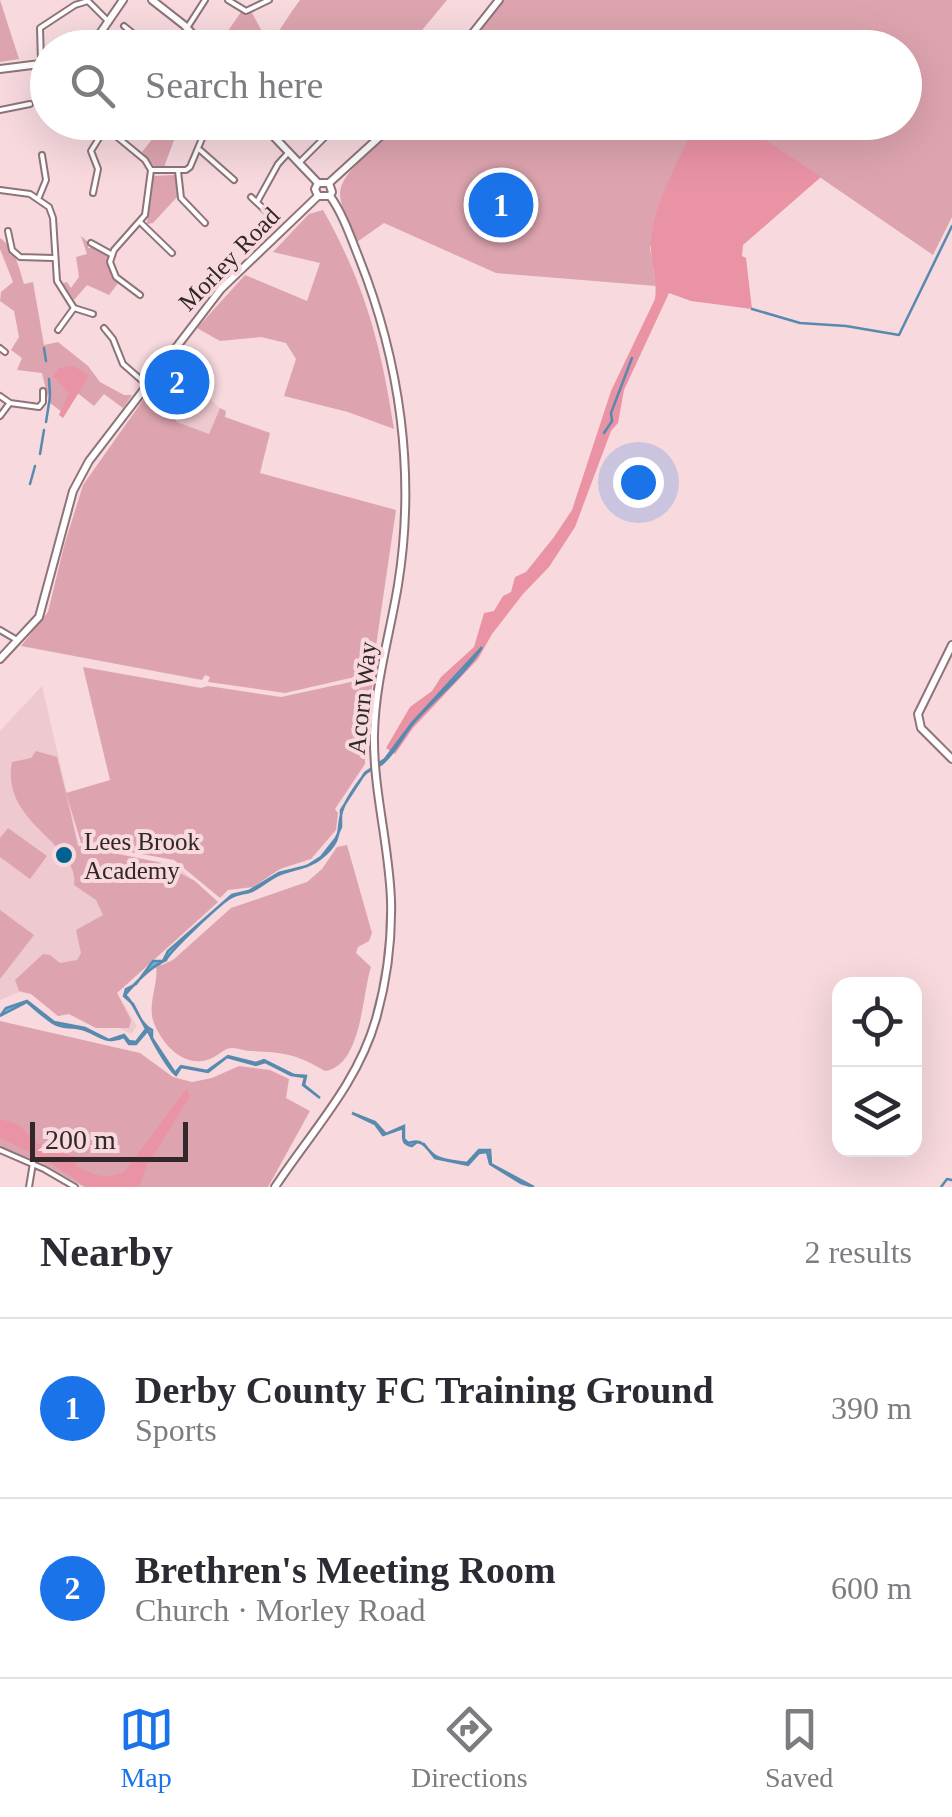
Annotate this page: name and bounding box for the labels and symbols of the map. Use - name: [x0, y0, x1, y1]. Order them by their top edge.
- pin: 1: [468, 168, 534, 242]
- street label: Morley Road: [173, 202, 285, 316]
- pin: 2: [144, 344, 210, 420]
- your location: [613, 457, 664, 508]
- street label: Acorn Way: [343, 640, 381, 756]
- place label: Lees Brook Academy: [84, 828, 200, 884]
- marker: Lees Brook Academy: [53, 844, 75, 866]
- scale bar: [30, 1117, 188, 1162]

